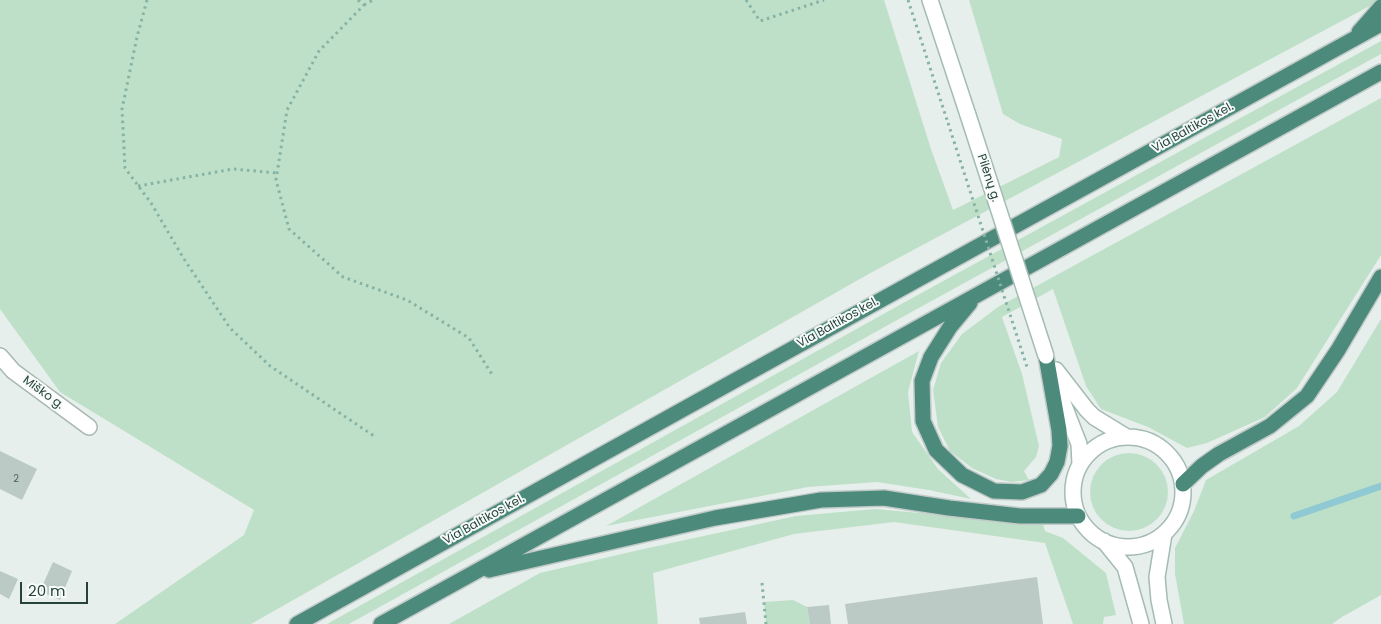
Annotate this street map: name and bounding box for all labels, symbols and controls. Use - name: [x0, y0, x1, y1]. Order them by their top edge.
- street label: Via Baltikos kel.: [1150, 100, 1236, 156]
- street label: Pilėnų g.: [974, 152, 1002, 204]
- street label: Via Baltikos kel.: [795, 295, 881, 351]
- street label: Miško g.: [20, 373, 66, 413]
- house number: 2: [13, 473, 19, 485]
- street label: Via Baltikos kel.: [441, 492, 527, 548]
- scale bar: [22, 572, 90, 604]
- text: 20 m: [28, 580, 66, 601]

